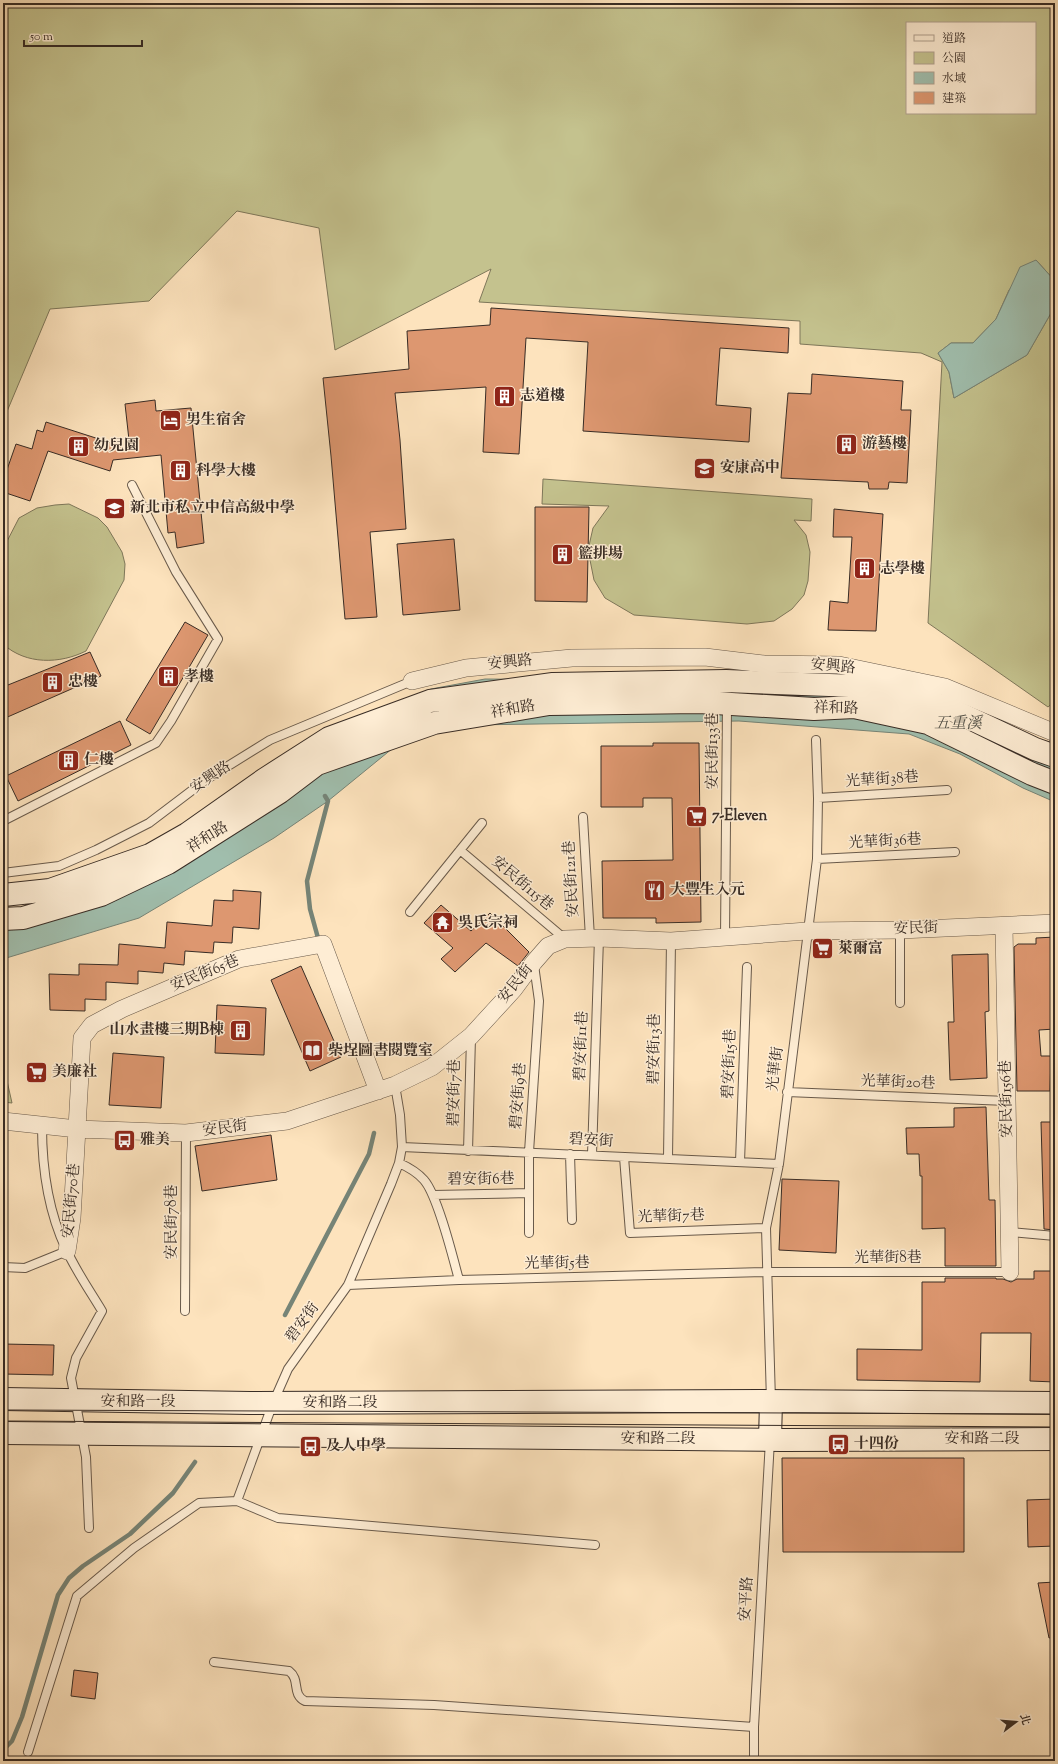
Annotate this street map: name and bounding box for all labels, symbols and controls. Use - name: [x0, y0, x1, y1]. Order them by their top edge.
- scale bar: [24, 22, 142, 48]
- legend: [906, 22, 1036, 114]
- text: 50 m: [29, 28, 53, 46]
- text: 道路: [942, 30, 966, 48]
- text: 公園: [942, 50, 966, 68]
- text: 水域: [942, 70, 966, 88]
- text: 建築: [942, 90, 966, 108]
- building icon: 志道樓: [491, 383, 517, 409]
- place label: 志道樓: [520, 386, 565, 407]
- hotel icon: 男生宿舍: [158, 407, 184, 433]
- place label: 男生宿舍: [186, 410, 246, 431]
- building icon: 游藝樓: [833, 431, 859, 457]
- building icon: 幼兒園: [65, 433, 91, 459]
- place label: 游藝樓: [862, 434, 907, 455]
- place label: 幼兒園: [94, 436, 139, 457]
- school or university icon: 安康高中: [691, 455, 717, 481]
- building icon: 科學大樓: [167, 458, 193, 484]
- place label: 安康高中: [720, 458, 780, 479]
- place label: 科學大樓: [196, 461, 256, 482]
- school or university icon: 新北市私立中信高級中學: [102, 495, 128, 521]
- place label: 新北市私立中信高級中學: [130, 498, 295, 519]
- building icon: 籃排場: [549, 541, 575, 567]
- place label: 籃排場: [578, 544, 623, 565]
- building icon: 志學樓: [852, 556, 878, 582]
- place label: 志學樓: [880, 559, 925, 580]
- street label: 安興路: [487, 650, 533, 676]
- street label: 安興路: [810, 655, 856, 679]
- building icon: 孝樓: [155, 664, 181, 690]
- place label: 孝樓: [184, 667, 214, 688]
- building icon: 忠樓: [40, 669, 66, 695]
- place label: 忠樓: [68, 672, 98, 693]
- street label: 祥和路: [489, 696, 537, 724]
- street label: 祥和路: [813, 698, 859, 720]
- street label: 安民街133巷: [703, 712, 724, 790]
- water label: 五重溪: [934, 713, 984, 736]
- building icon: 仁樓: [56, 747, 82, 773]
- place label: 仁樓: [84, 750, 114, 771]
- street label: 安興路: [186, 757, 236, 799]
- street label: 光華街38巷: [845, 767, 919, 793]
- supermarket icon: 7-Eleven: [684, 803, 710, 829]
- place label: 7-Eleven: [712, 806, 768, 827]
- street label: 祥和路: [183, 817, 233, 859]
- street label: 光華街36巷: [848, 830, 922, 854]
- street label: 安民街121巷: [559, 840, 585, 918]
- street label: 安民街115巷: [486, 852, 558, 916]
- restaurant icon: 大豐生入元: [641, 877, 667, 903]
- place label: 大豐生入元: [670, 880, 745, 901]
- temple icon: 吳氏宗祠: [430, 910, 456, 936]
- place label: 吳氏宗祠: [458, 913, 518, 934]
- street label: 安民街: [893, 918, 939, 940]
- supermarket icon: 萊爾富: [810, 936, 836, 962]
- place label: 萊爾富: [838, 939, 883, 960]
- street label: 安民街65巷: [167, 951, 243, 997]
- street label: 安民街: [494, 960, 538, 1008]
- street label: 碧安街11巷: [570, 1011, 594, 1081]
- street label: 碧安街13巷: [644, 1013, 666, 1085]
- building icon: 山水畫樓三期B棟: [227, 1017, 253, 1043]
- place label: 山水畫樓三期B棟: [110, 1020, 224, 1041]
- street label: 碧安街15巷: [718, 1029, 742, 1099]
- library icon: 柴埕圖書閱覽室: [300, 1038, 326, 1064]
- place label: 柴埕圖書閱覽室: [328, 1041, 433, 1062]
- street label: 光華街: [763, 1045, 789, 1093]
- supermarket icon: 美廉社: [24, 1059, 50, 1085]
- street label: 碧安街7巷: [444, 1059, 466, 1127]
- street label: 安民街156巷: [996, 1060, 1018, 1138]
- place label: 美廉社: [52, 1062, 97, 1083]
- street label: 碧安街9巷: [506, 1062, 532, 1130]
- street label: 光華街20巷: [860, 1071, 936, 1095]
- street label: 安民街: [201, 1116, 249, 1142]
- bus stop icon: 雅美: [112, 1127, 138, 1153]
- street label: 碧安街: [568, 1129, 614, 1153]
- place label: 雅美: [140, 1130, 170, 1151]
- street label: 安民街70巷: [58, 1163, 86, 1239]
- street label: 碧安街6巷: [447, 1169, 515, 1191]
- street label: 安民街78巷: [162, 1184, 183, 1260]
- street label: 光華街7巷: [637, 1205, 705, 1229]
- street label: 光華街8巷: [854, 1248, 922, 1269]
- street label: 光華街5巷: [524, 1253, 590, 1275]
- street label: 碧安街: [281, 1299, 325, 1347]
- street label: 安和路一段: [100, 1392, 176, 1413]
- street label: 安和路二段: [302, 1393, 378, 1414]
- street label: 安和路二段: [620, 1429, 696, 1450]
- street label: 安和路二段: [944, 1429, 1020, 1450]
- bus stop icon: 十四份: [825, 1431, 851, 1457]
- bus stop icon: 及人中學: [297, 1433, 323, 1459]
- place label: 十四份: [854, 1434, 899, 1455]
- place label: 及人中學: [326, 1436, 386, 1457]
- street label: 安平路: [735, 1576, 759, 1622]
- north arrow: [996, 1702, 1036, 1742]
- text: 北: [1015, 1712, 1034, 1727]

